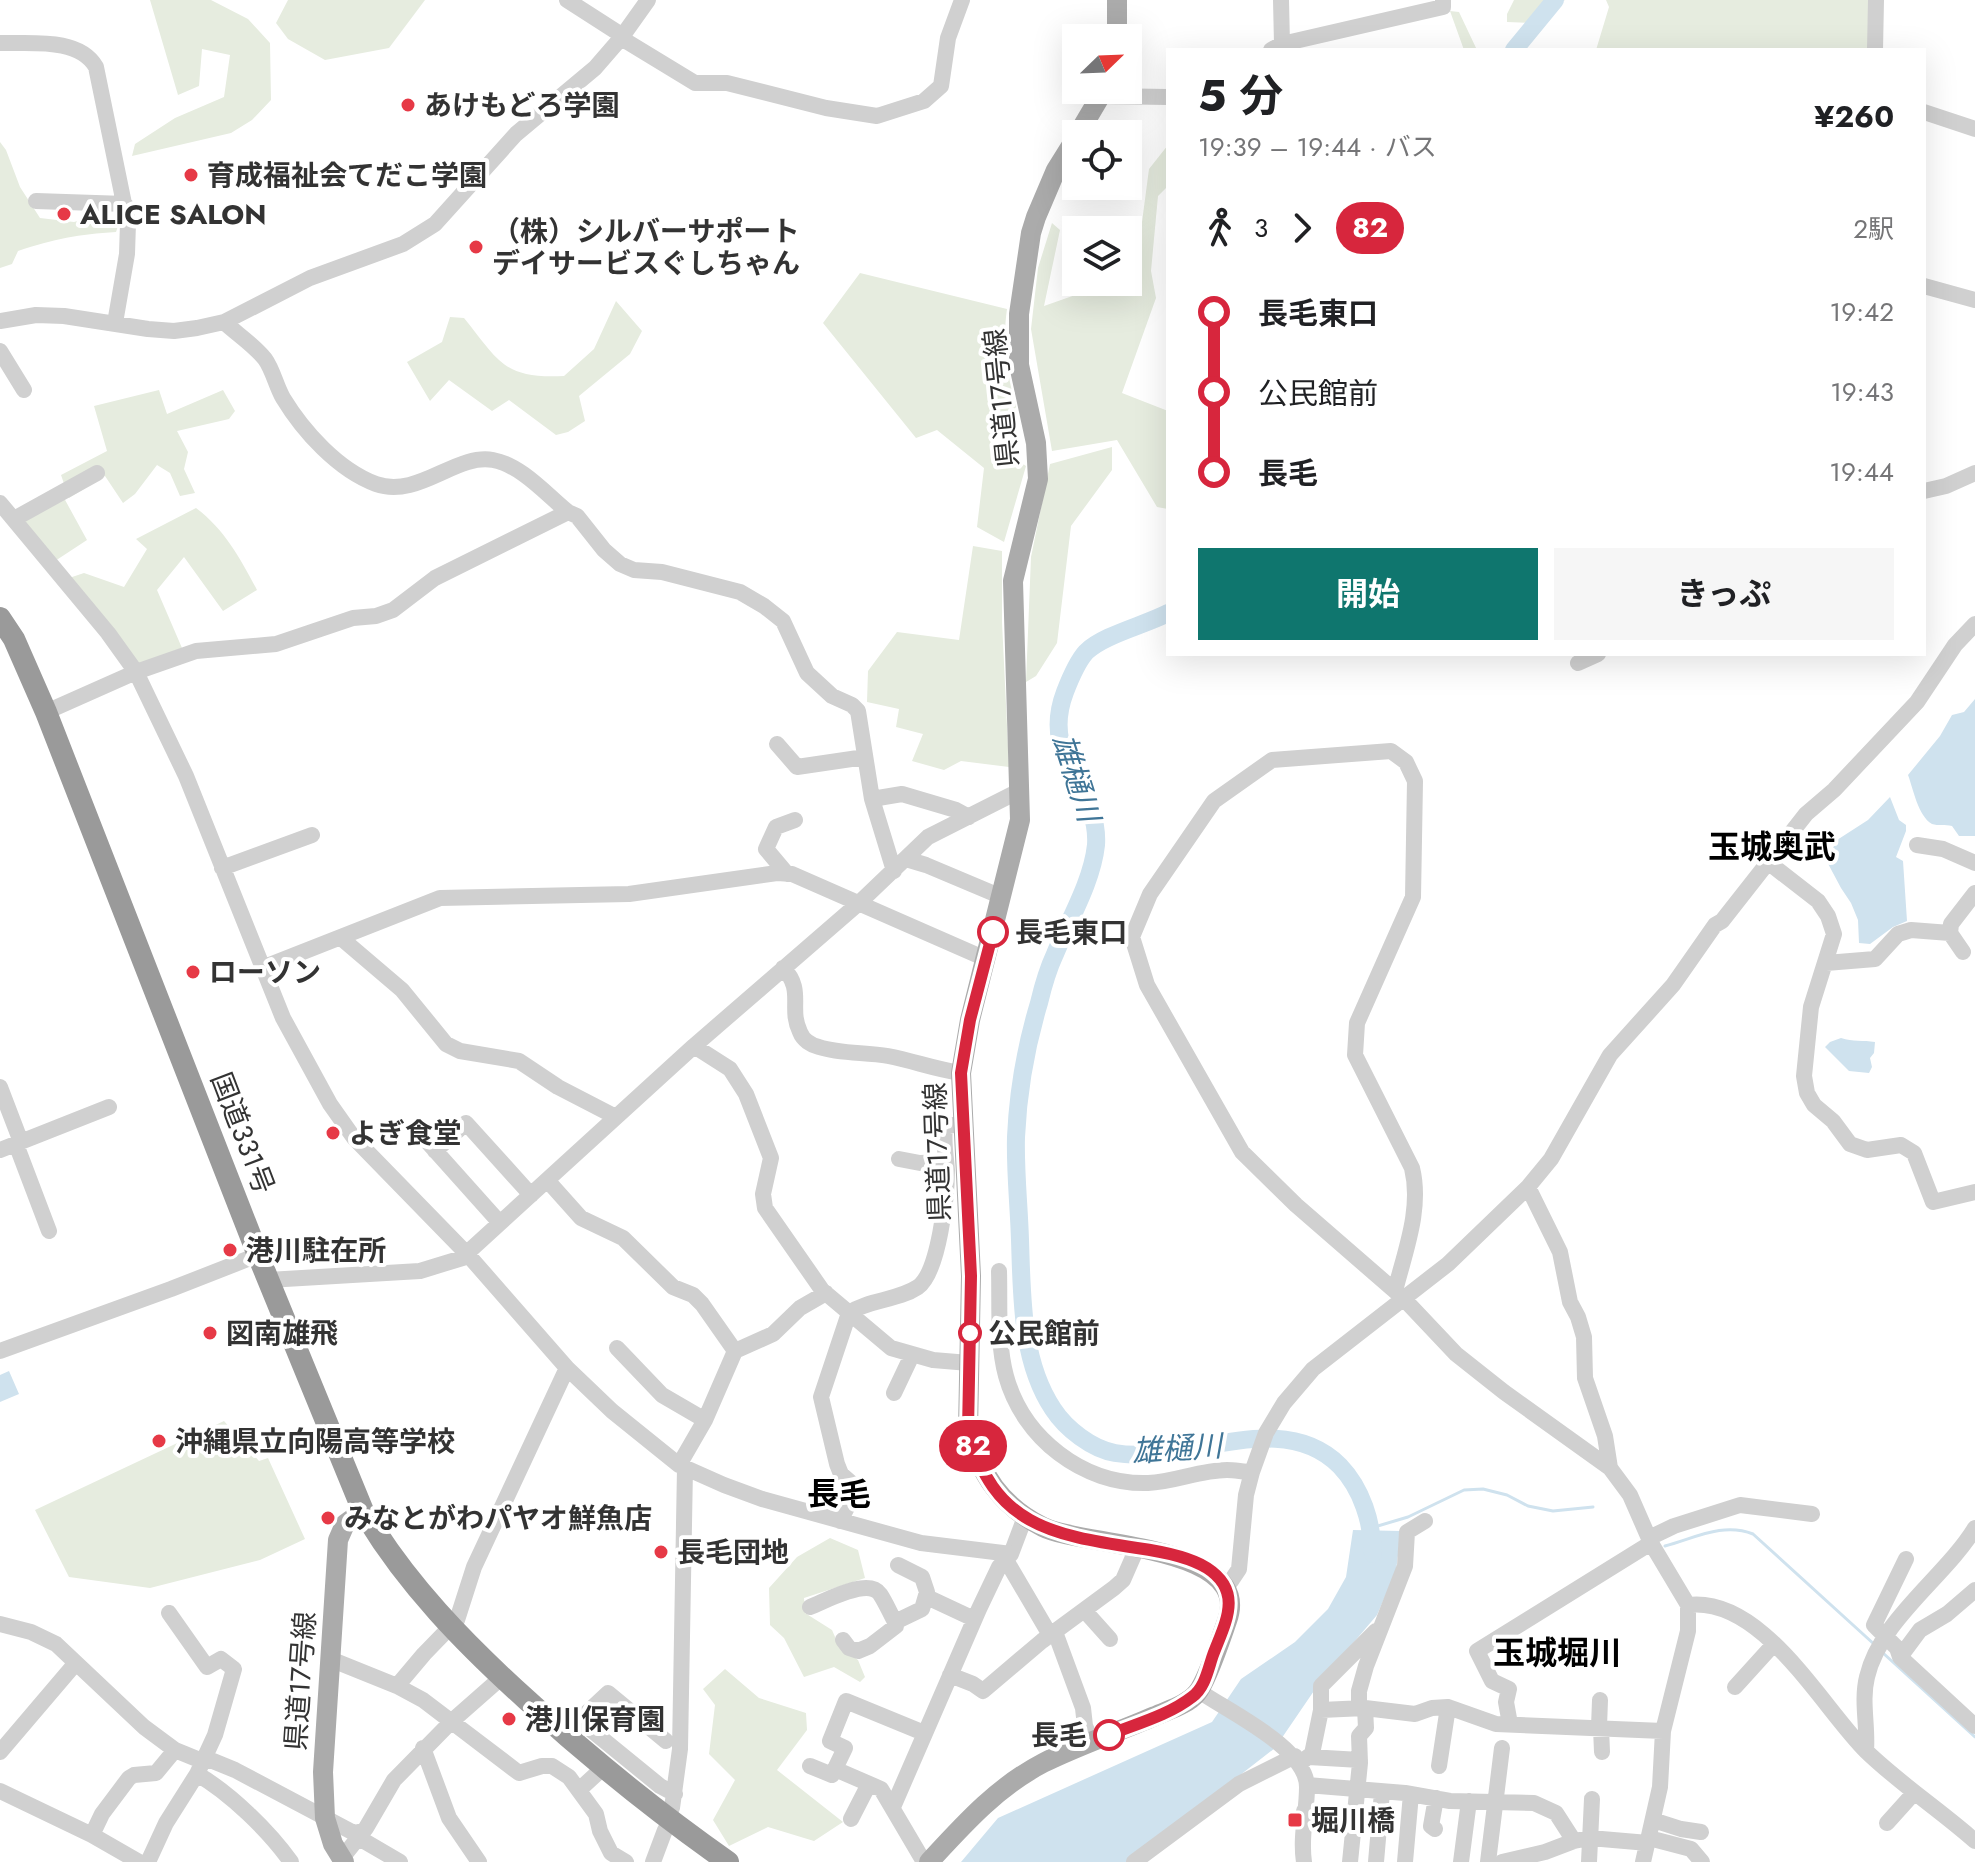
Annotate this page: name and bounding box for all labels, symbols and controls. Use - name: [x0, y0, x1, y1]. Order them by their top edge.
- north arrow: [1062, 24, 1142, 104]
- map controls: [1062, 24, 1142, 296]
- text: 5 分: [1198, 64, 1284, 128]
- place label: あけもどろ学園: [424, 85, 619, 126]
- text: ¥260: [1814, 95, 1894, 138]
- marker: あけもどろ学園: [399, 96, 417, 114]
- button: locate: [1062, 120, 1142, 200]
- text: 19:39 – 19:44 · バス: [1198, 128, 1437, 166]
- place label: 育成福祉会てだこ学園: [207, 155, 487, 196]
- marker: 育成福祉会てだこ学園: [182, 166, 200, 184]
- place label: ALICE SALON: [79, 194, 266, 235]
- marker: ALICE SALON: [55, 205, 73, 223]
- icon: walk: [1198, 206, 1242, 250]
- icon: forward: [1280, 206, 1324, 250]
- text: 82: [1352, 207, 1388, 248]
- text: 3: [1254, 209, 1268, 247]
- text: 2駅: [1853, 210, 1894, 248]
- place label: （株）シルバーサポート デイサービスぐしちゃん: [492, 211, 800, 284]
- button: layers: [1062, 216, 1142, 296]
- marker: （株）シルバーサポート デイサービスぐしちゃん: [467, 238, 485, 256]
- text: 長毛東口: [1258, 292, 1378, 335]
- text: 19:42: [1830, 293, 1894, 331]
- street label: 県道17号線: [974, 327, 1029, 469]
- text: 公民館前: [1258, 372, 1378, 415]
- text: 19:43: [1830, 373, 1894, 411]
- text: 長毛: [1258, 452, 1318, 495]
- text: 19:44: [1829, 453, 1894, 491]
- button: 開始: [1198, 548, 1538, 640]
- button: きっぷ: [1554, 548, 1894, 640]
- water label: 雄樋川: [1042, 728, 1112, 830]
- district label: 玉城奥武: [1708, 824, 1836, 870]
- place label: 長毛東口: [1015, 912, 1127, 953]
- marker: 長毛東口: [978, 917, 1008, 947]
- place label: ローソン: [209, 952, 321, 993]
- marker: ローソン: [184, 963, 202, 981]
- street label: 国道331号: [201, 1066, 284, 1200]
- street label: 県道17号線: [915, 1082, 960, 1222]
- place label: よぎ食堂: [349, 1113, 461, 1154]
- marker: よぎ食堂: [324, 1124, 342, 1142]
- place label: 港川駐在所: [246, 1230, 386, 1271]
- marker: 港川駐在所: [221, 1241, 239, 1259]
- place label: 図南雄飛: [226, 1313, 338, 1354]
- place label: 公民館前: [988, 1313, 1100, 1354]
- marker: 公民館前: [959, 1322, 981, 1344]
- marker: 図南雄飛: [201, 1324, 219, 1342]
- line badge: 82: [937, 1420, 1009, 1472]
- place label: 沖縄県立向陽高等学校: [175, 1421, 455, 1462]
- water label: 雄樋川: [1131, 1424, 1226, 1473]
- text: 82: [955, 1425, 991, 1466]
- marker: 沖縄県立向陽高等学校: [150, 1432, 168, 1450]
- district label: 長毛: [807, 1471, 871, 1517]
- place label: みなとがわパヤオ鮮魚店: [344, 1498, 652, 1539]
- marker: みなとがわパヤオ鮮魚店: [319, 1509, 337, 1527]
- place label: 長毛団地: [677, 1532, 789, 1573]
- marker: 長毛団地: [652, 1543, 670, 1561]
- street label: 県道17号線: [275, 1610, 326, 1752]
- district label: 玉城堀川: [1493, 1630, 1621, 1676]
- place label: 港川保育園: [525, 1699, 665, 1740]
- marker: 港川保育園: [500, 1710, 518, 1728]
- place label: 長毛: [1031, 1715, 1087, 1756]
- marker: 長毛: [1094, 1720, 1124, 1750]
- place label: 堀川橋: [1311, 1800, 1395, 1841]
- marker: 堀川橋: [1286, 1811, 1304, 1829]

